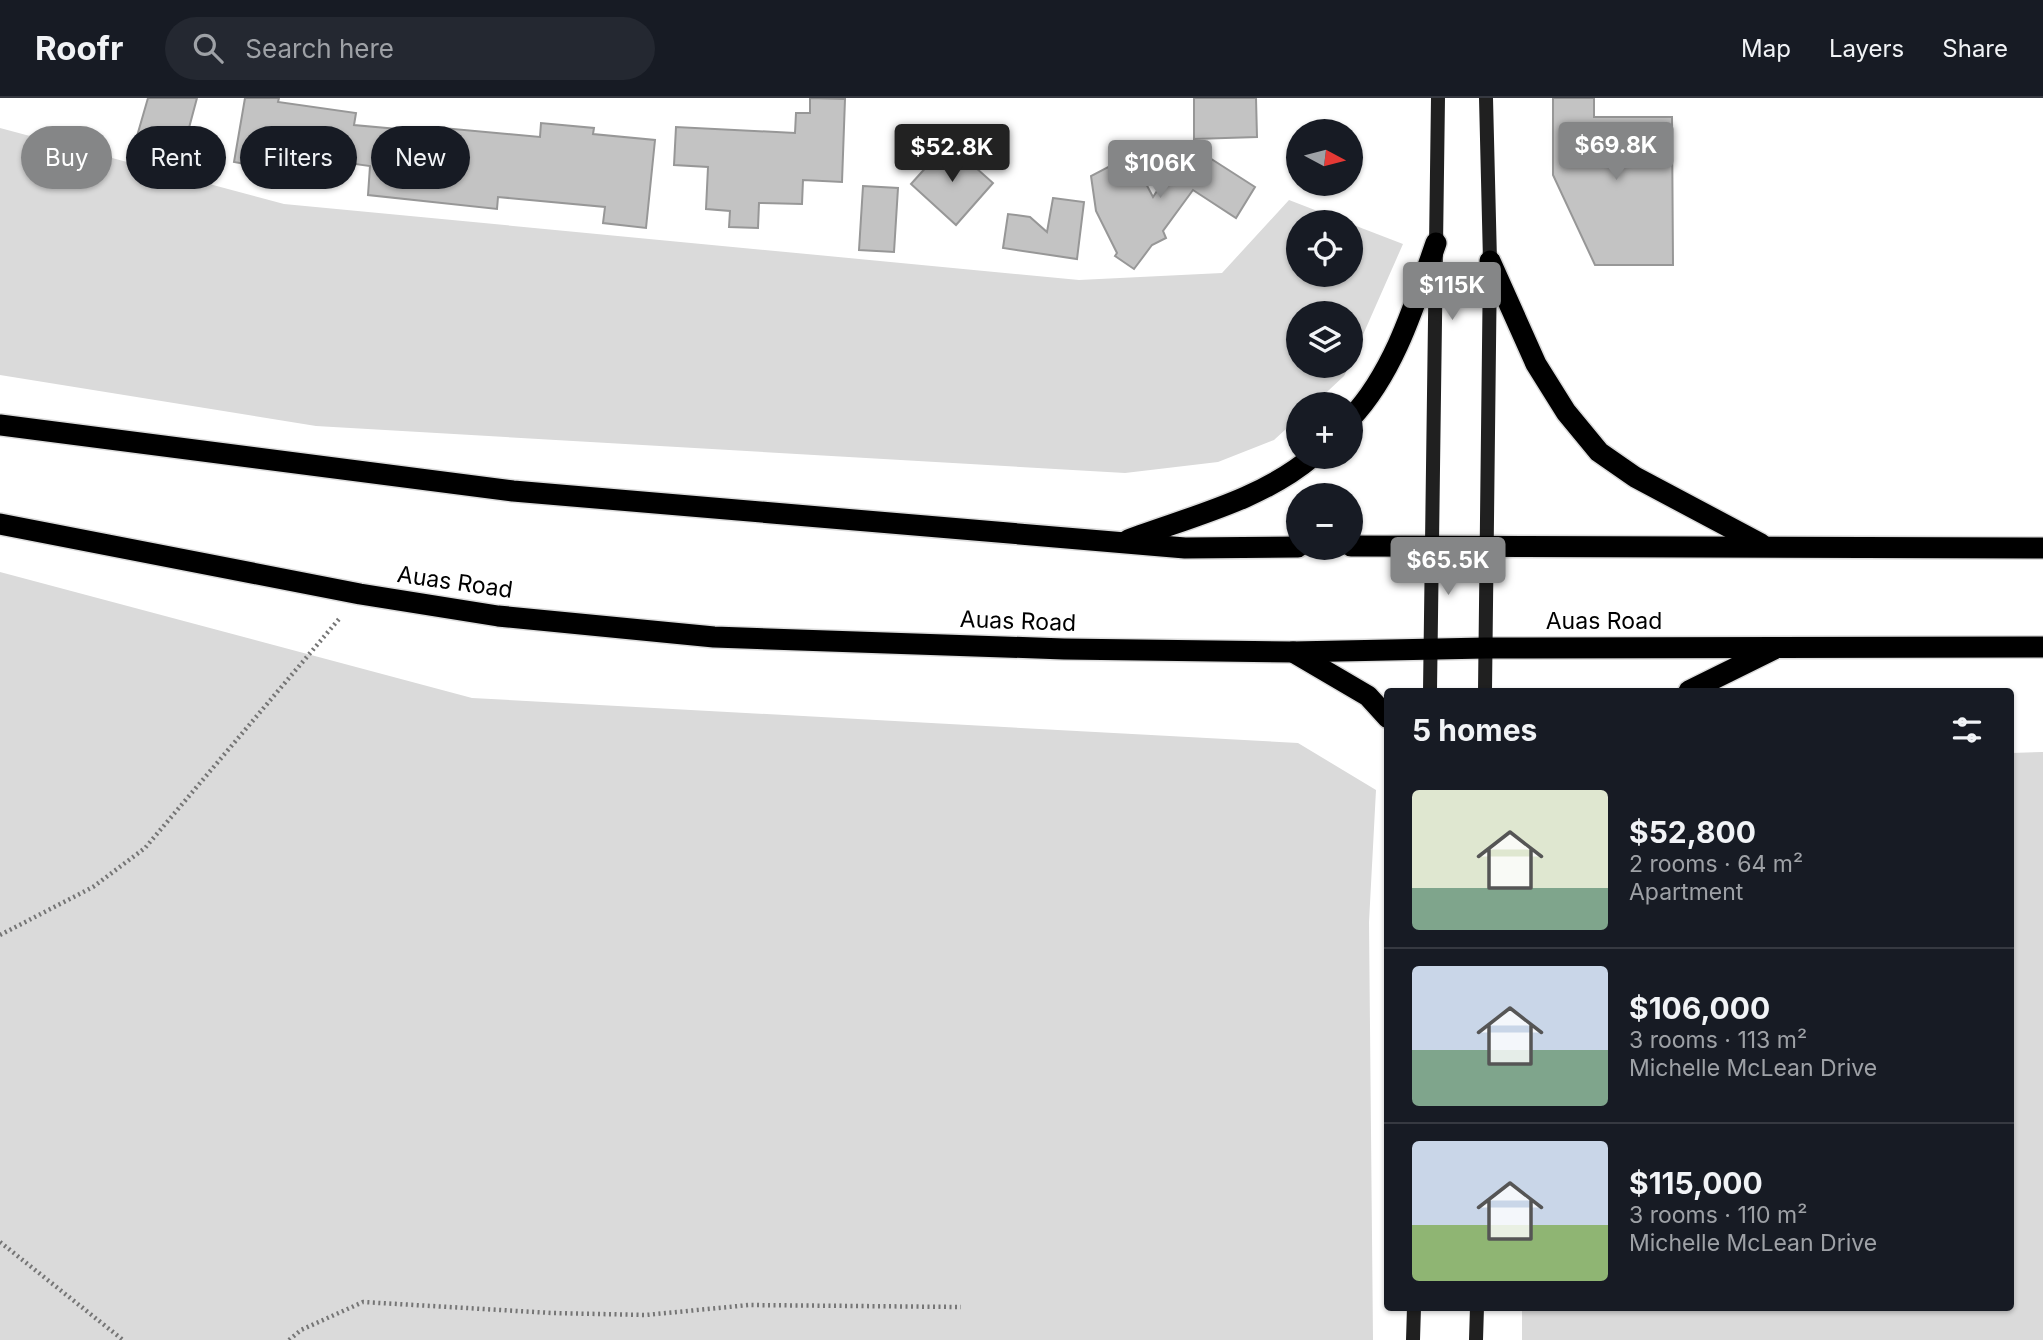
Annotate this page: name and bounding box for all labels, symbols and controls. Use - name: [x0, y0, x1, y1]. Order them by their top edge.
- search box: [165, 17, 655, 80]
- text: Roofr: [35, 28, 123, 68]
- icon: search: [189, 29, 227, 67]
- text: Search here: [245, 33, 394, 64]
- text: Map: [1741, 34, 1791, 63]
- text: Layers: [1829, 34, 1904, 63]
- text: Share: [1942, 34, 2008, 63]
- north arrow: [1286, 119, 1363, 196]
- map controls: [1286, 119, 1363, 560]
- pin: $69.8K: [1559, 122, 1673, 182]
- pin: $52.8K: [895, 125, 1009, 184]
- chip: Buy: [21, 126, 112, 189]
- chip: Rent: [126, 126, 226, 189]
- chip: Filters: [240, 126, 357, 189]
- chip: New: [371, 126, 470, 189]
- text: $69.8K: [1575, 131, 1657, 159]
- text: $52.8K: [911, 133, 993, 161]
- pin: $106K: [1111, 140, 1209, 200]
- text: $106K: [1124, 149, 1196, 177]
- button: locate: [1286, 210, 1363, 287]
- pin: $115K: [1403, 262, 1501, 322]
- text: $115K: [1419, 271, 1485, 299]
- button: layers: [1286, 301, 1363, 378]
- button: +: [1286, 392, 1363, 469]
- button: −: [1286, 483, 1363, 560]
- pin: $65.5K: [1391, 538, 1505, 597]
- text: $65.5K: [1407, 546, 1489, 574]
- street label: Auas Road: [395, 560, 515, 604]
- street label: Auas Road: [959, 605, 1077, 637]
- street label: Auas Road: [1546, 607, 1662, 635]
- icon: filters: [1948, 711, 1986, 749]
- text: 5 homes: [1412, 712, 1537, 748]
- text: $52,800: [1629, 814, 1756, 850]
- icon: home: [1468, 818, 1552, 902]
- text: 2 rooms · 64 m²: [1629, 850, 1803, 878]
- text: Apartment: [1629, 878, 1743, 906]
- text: $106,000: [1629, 990, 1770, 1026]
- icon: home: [1468, 994, 1552, 1078]
- text: 3 rooms · 113 m²: [1629, 1026, 1807, 1054]
- text: Michelle McLean Drive: [1629, 1054, 1877, 1082]
- text: $115,000: [1629, 1165, 1763, 1201]
- icon: home: [1468, 1169, 1552, 1253]
- text: 3 rooms · 110 m²: [1629, 1201, 1807, 1229]
- text: Michelle McLean Drive: [1629, 1229, 1877, 1257]

